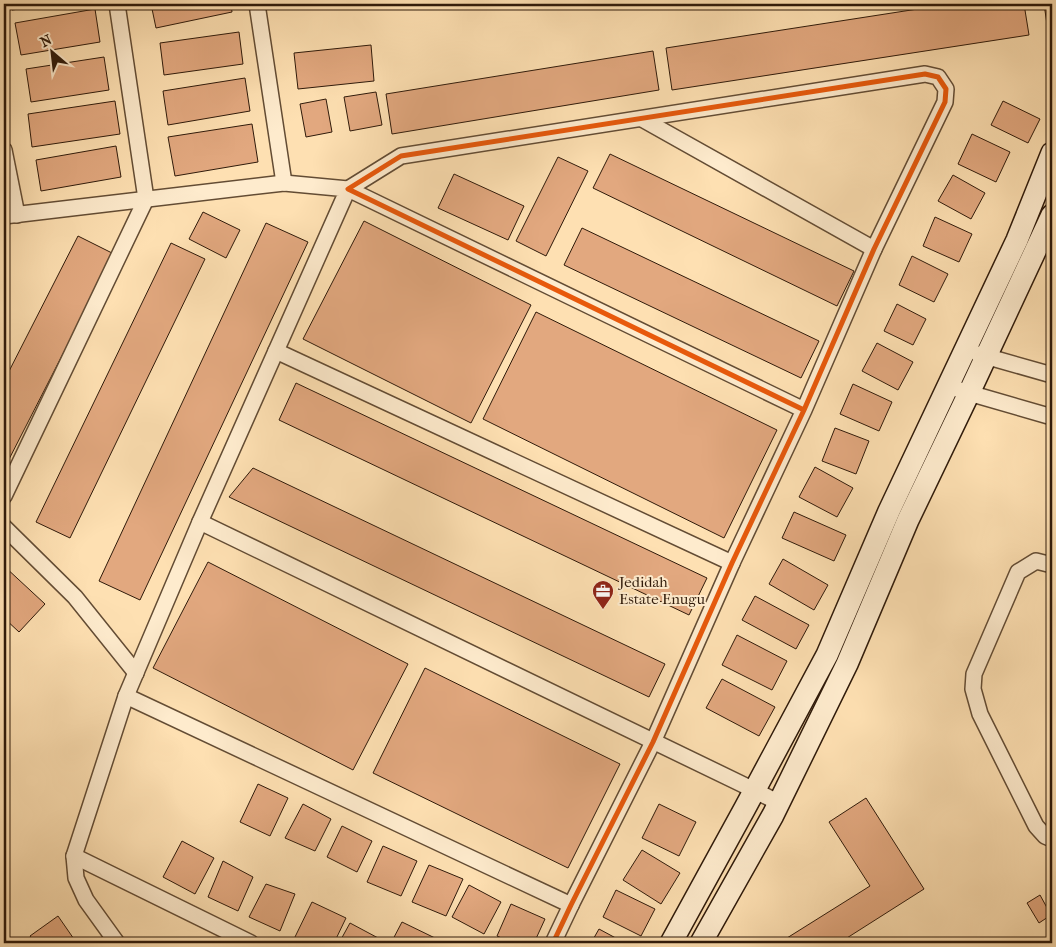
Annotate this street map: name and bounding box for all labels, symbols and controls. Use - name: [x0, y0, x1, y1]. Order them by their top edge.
- north arrow: [28, 28, 78, 78]
- text: N: [37, 31, 55, 51]
- place label: Jedidah Estate Enugu: [618, 573, 705, 608]
- office icon: Jedidah Estate Enugu: [591, 579, 615, 610]

